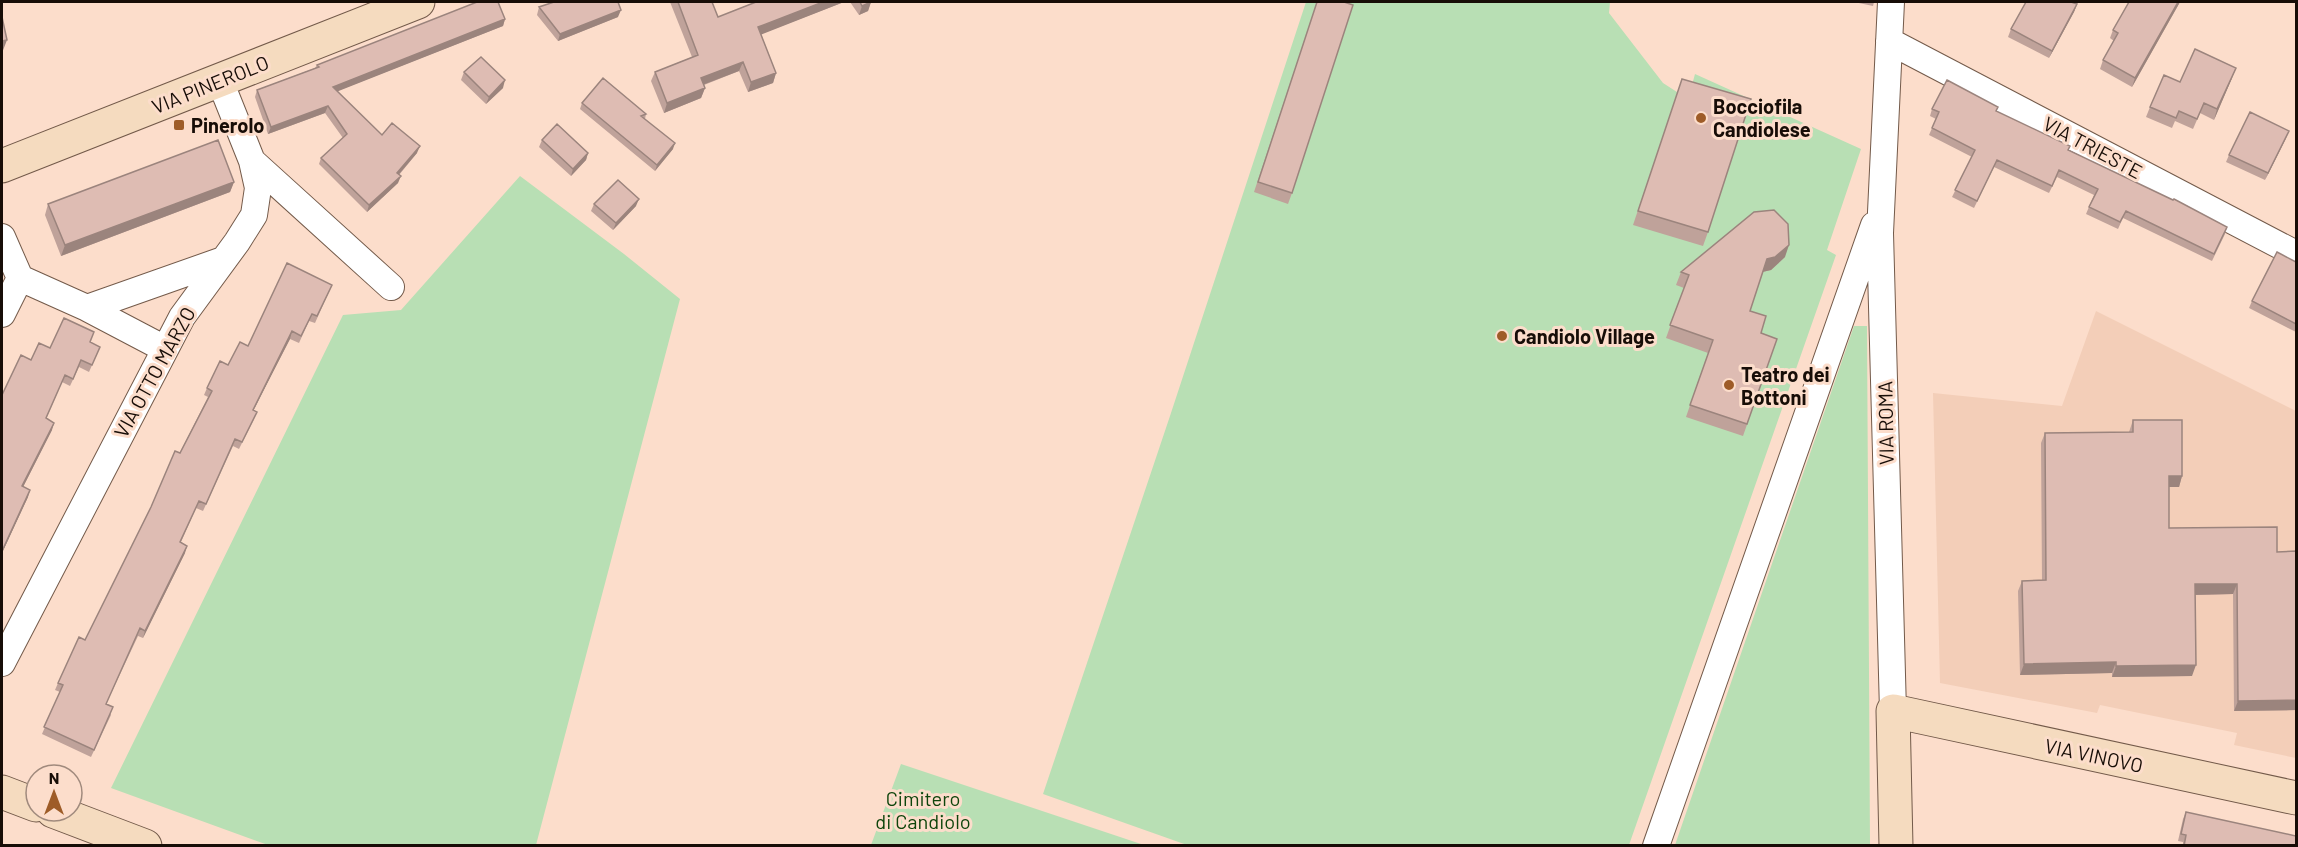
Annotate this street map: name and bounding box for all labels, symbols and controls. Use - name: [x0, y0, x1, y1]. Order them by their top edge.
- street label: VIA PINEROLO: [148, 50, 272, 118]
- place label: Bocciofila Candiolese: [1713, 94, 1811, 141]
- marker: Bocciofila Candiolese: [1694, 111, 1708, 125]
- street label: VIA TRIESTE: [2039, 111, 2147, 183]
- place label: Pinerolo: [191, 113, 264, 137]
- marker: Pinerolo: [172, 118, 186, 132]
- street label: VIA OTTO MARZO: [108, 302, 200, 442]
- place label: Candiolo Village: [1514, 324, 1655, 348]
- marker: Candiolo Village: [1495, 329, 1509, 343]
- place label: Teatro dei Bottoni: [1741, 362, 1830, 409]
- marker: Teatro dei Bottoni: [1722, 378, 1736, 392]
- street label: VIA ROMA: [1872, 381, 1898, 465]
- street label: VIA VINOVO: [2043, 733, 2145, 777]
- north arrow: [24, 763, 84, 823]
- text: N: [49, 768, 59, 787]
- park label: Cimitero di Candiolo: [875, 786, 971, 833]

